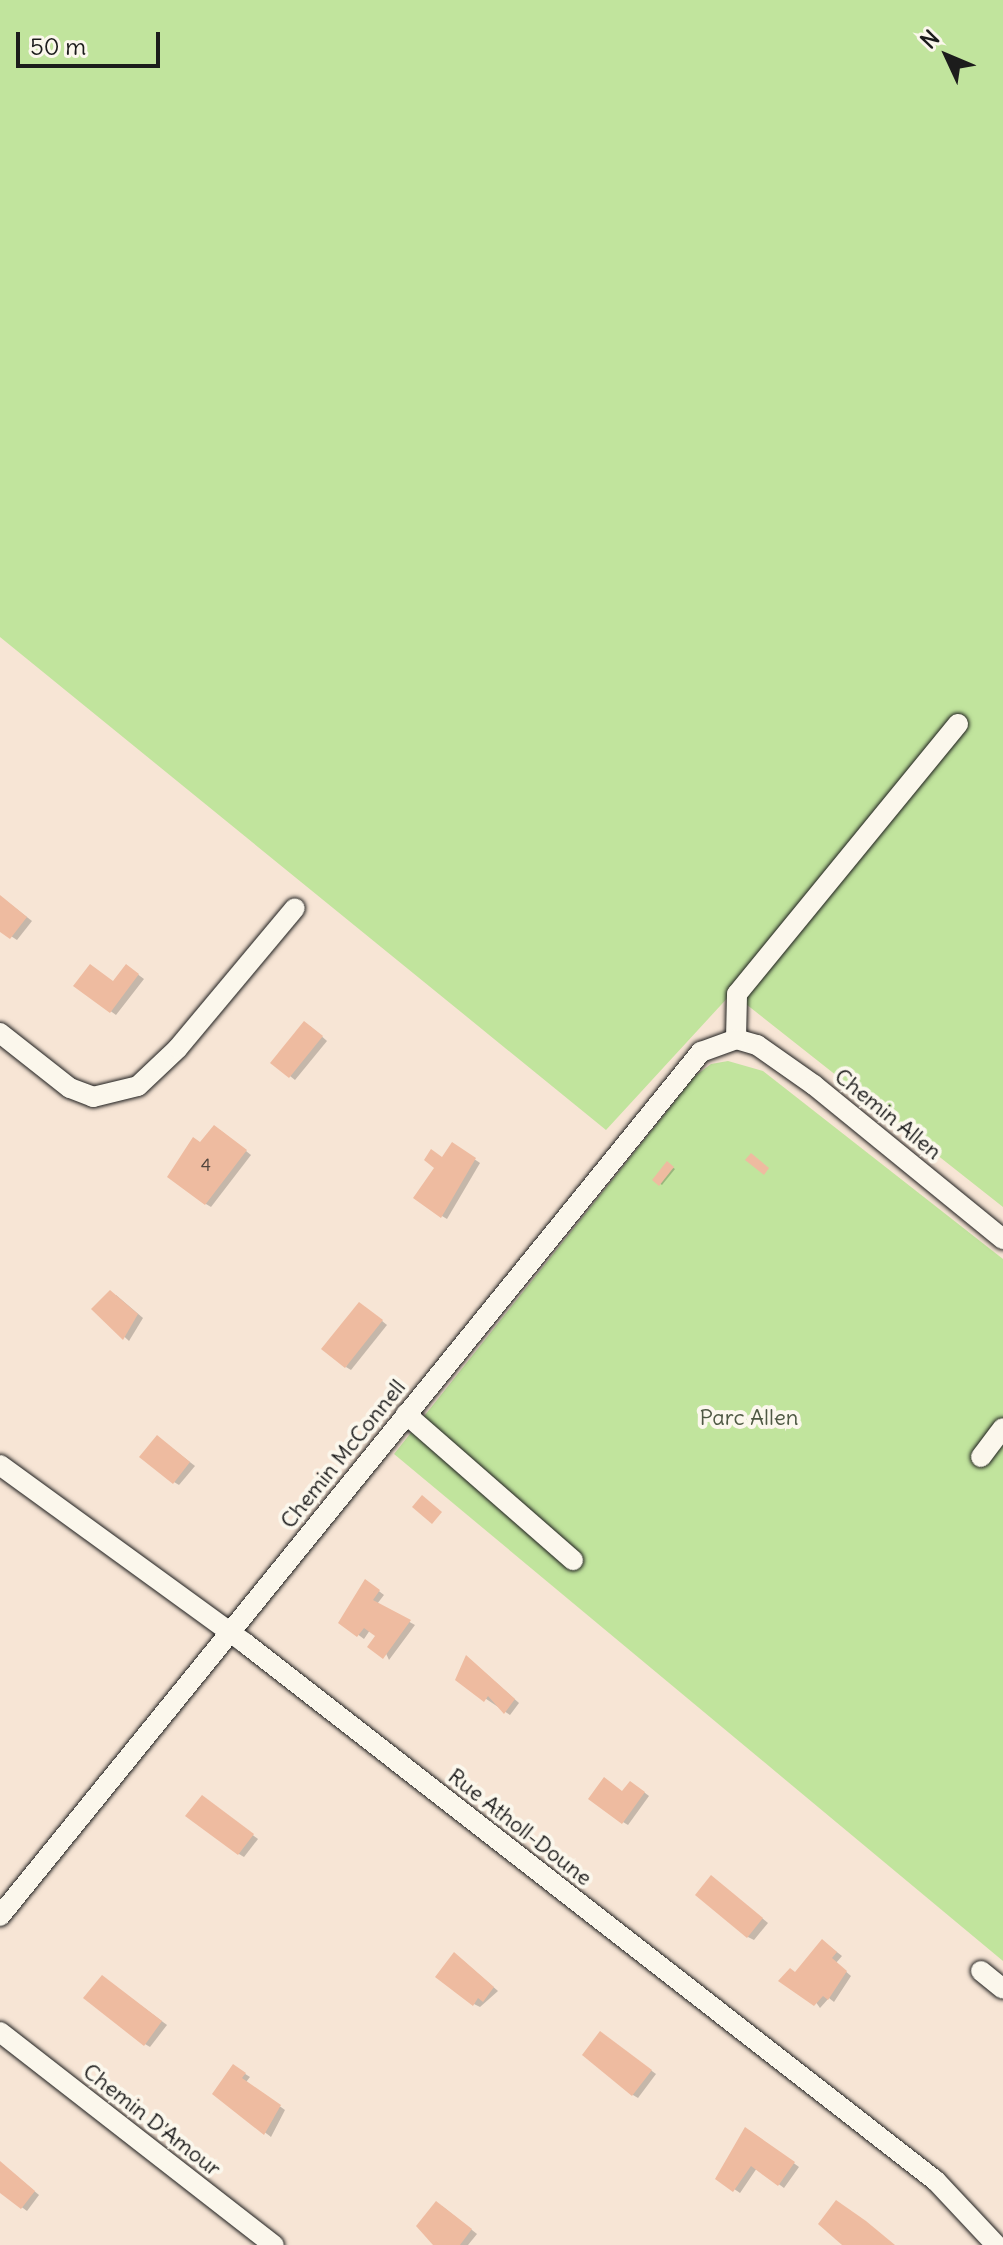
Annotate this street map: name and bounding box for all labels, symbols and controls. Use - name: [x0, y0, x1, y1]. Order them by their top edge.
- scale bar: [20, 16, 164, 66]
- north arrow: [907, 16, 987, 96]
- text: N: [914, 24, 945, 55]
- text: 50 m: [30, 31, 86, 61]
- street label: Chemin Allen: [829, 1063, 947, 1165]
- house number: 4: [201, 1154, 211, 1176]
- street label: Chemin McConnell: [275, 1374, 411, 1534]
- park label: Parc Allen: [699, 1405, 799, 1431]
- street label: Rue Atholl-Doune: [443, 1763, 597, 1891]
- street label: Chemin D'Amour: [78, 2058, 226, 2182]

